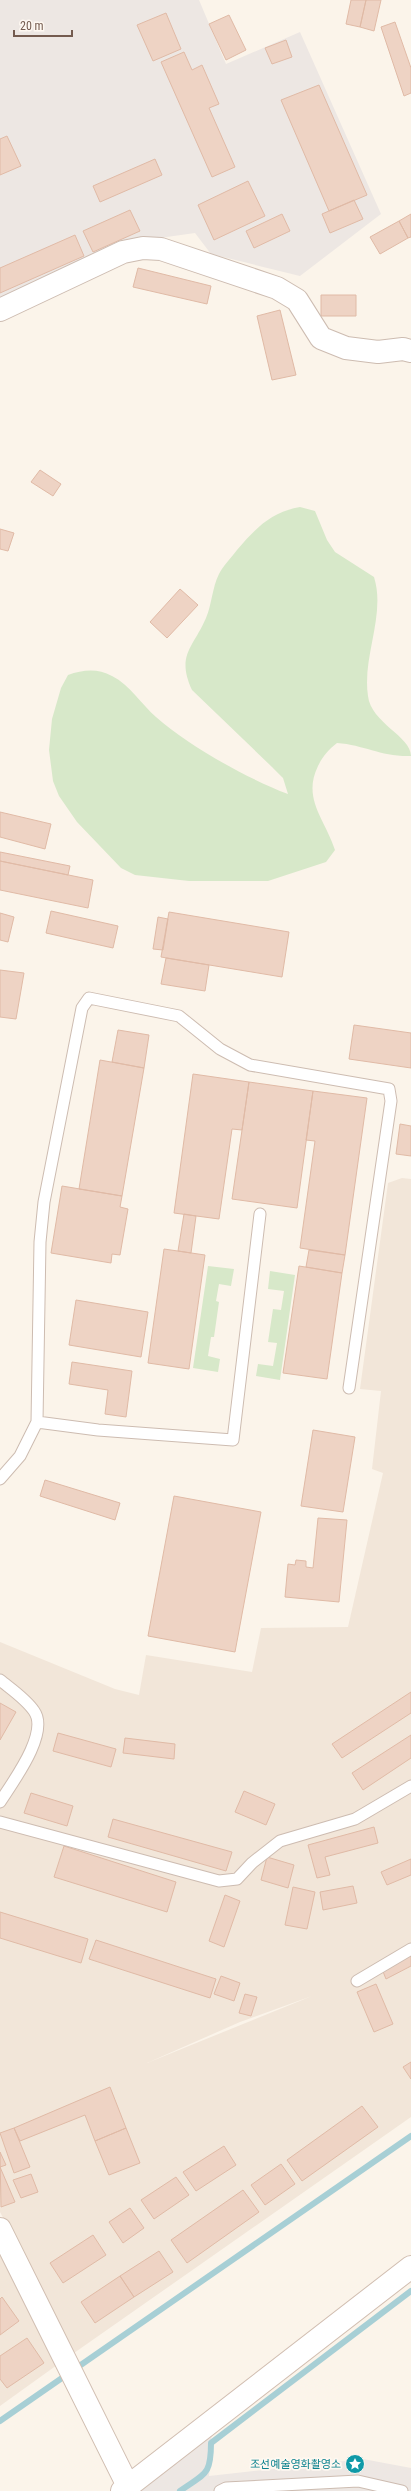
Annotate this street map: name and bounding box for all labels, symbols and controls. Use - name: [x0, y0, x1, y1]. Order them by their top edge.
- scale bar: [14, 12, 72, 38]
- text: 20 m: [20, 19, 44, 33]
- place icon: 조선예술영화촬영소: [344, 2453, 366, 2475]
- place label: 조선예술영화촬영소: [250, 2458, 341, 2471]

